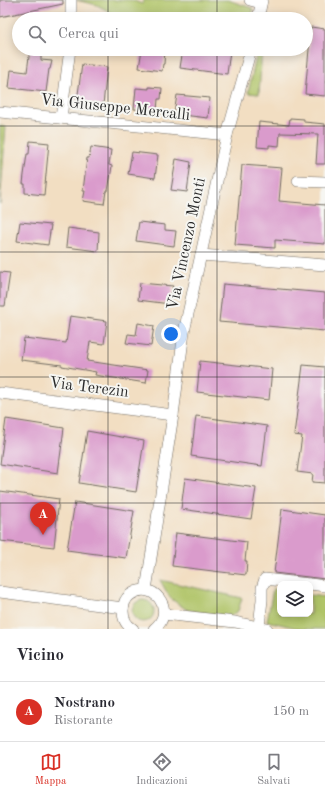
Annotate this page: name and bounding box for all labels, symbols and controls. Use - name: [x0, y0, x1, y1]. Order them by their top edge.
- search box: [12, 12, 313, 56]
- icon: search: [26, 23, 48, 45]
- text: Cerca qui: [58, 27, 119, 42]
- street label: Via Giuseppe Mercalli: [39, 92, 191, 124]
- street label: Via Vincenzo Monti: [165, 176, 209, 312]
- your location: [161, 324, 181, 344]
- street label: Via Terezin: [48, 375, 130, 401]
- pin: A: [30, 502, 56, 535]
- map controls: [277, 581, 313, 617]
- button: layers: [277, 581, 313, 617]
- text: Vicino: [16, 647, 64, 664]
- text: Nostrano: [54, 696, 115, 711]
- text: A: [24, 705, 34, 718]
- text: 150 m: [272, 705, 309, 718]
- text: Ristorante: [54, 714, 113, 727]
- tab: Mappa: [35, 751, 66, 789]
- tab: Indicazioni: [136, 751, 187, 789]
- tab: Salvati: [257, 751, 290, 789]

